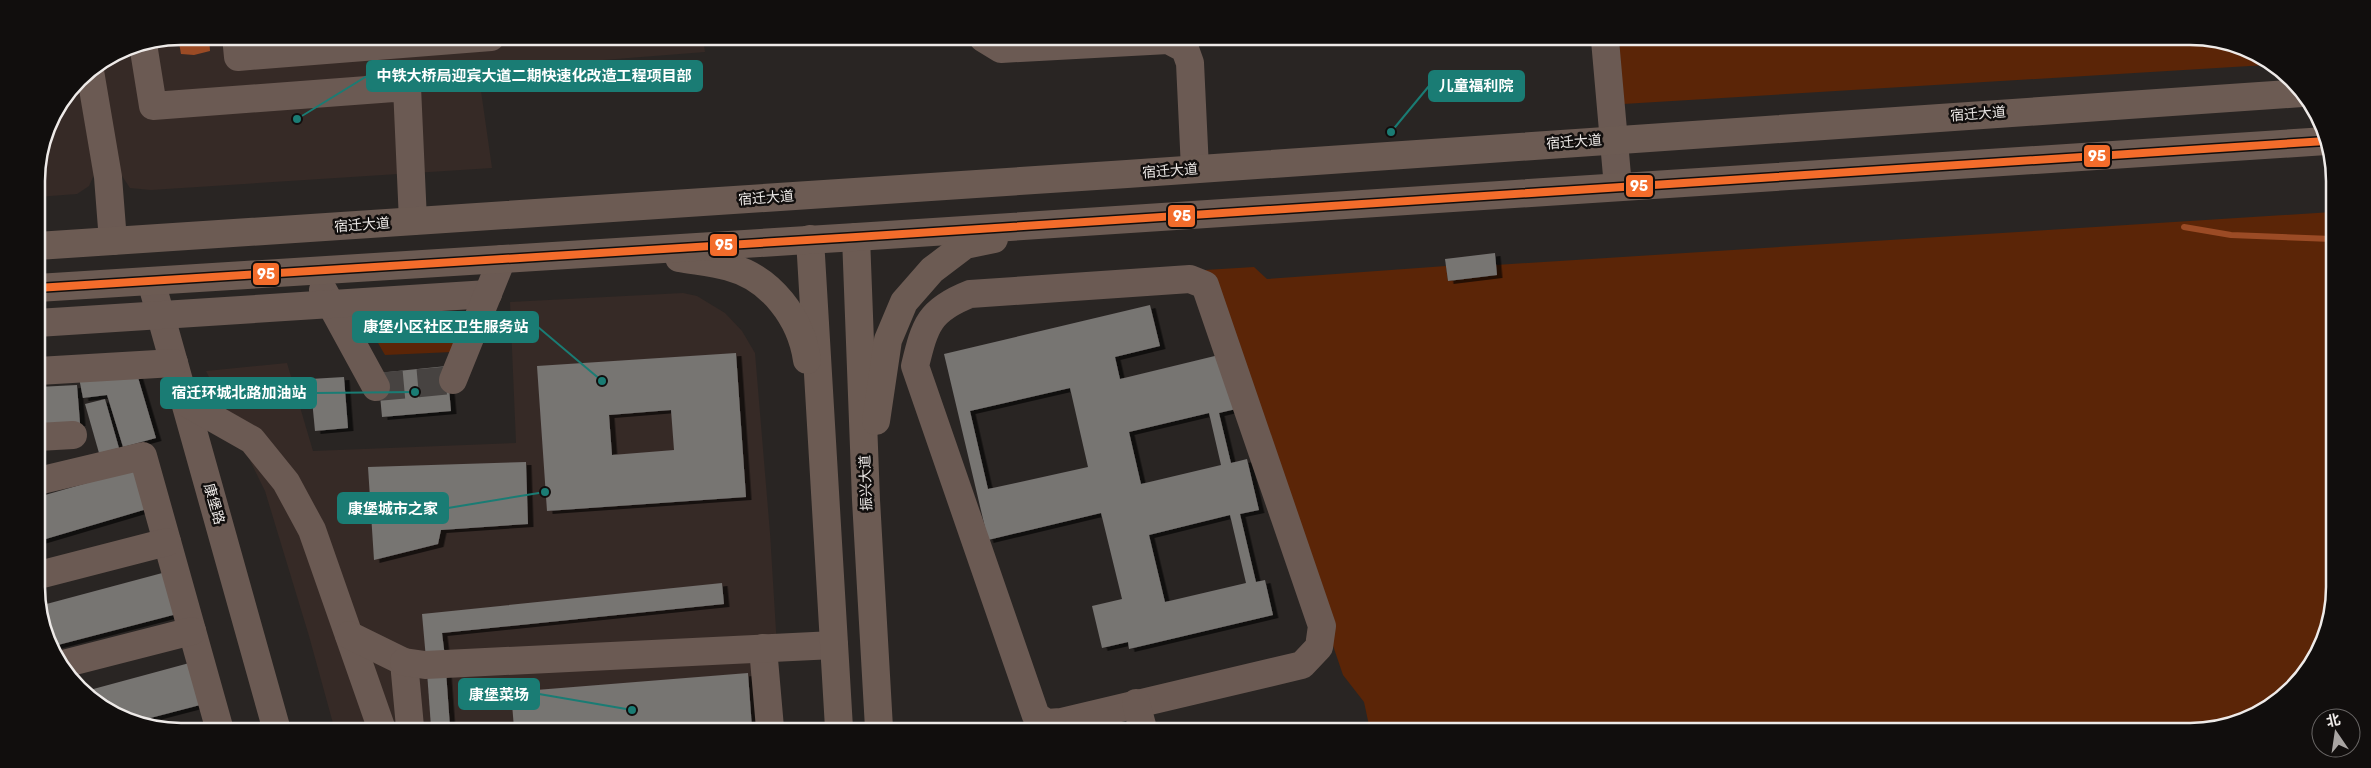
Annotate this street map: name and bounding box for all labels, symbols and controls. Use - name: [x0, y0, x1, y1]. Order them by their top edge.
- callout: 中铁大桥局迎宾大道二期快速化改造工程项目部: [367, 61, 702, 91]
- text: 中铁大桥局迎宾大道二期快速化改造工程项目部: [376, 67, 692, 85]
- callout: 儿童福利院: [1429, 71, 1524, 101]
- text: 儿童福利院: [1438, 77, 1514, 95]
- street label: 宿迁大道: [1949, 104, 2007, 124]
- street label: 宿迁大道: [1545, 132, 1603, 152]
- line badge: 95: [2083, 144, 2111, 168]
- text: 95: [2088, 148, 2106, 165]
- street label: 宿迁大道: [1141, 161, 1199, 181]
- line badge: 95: [1625, 174, 1654, 198]
- text: 95: [1630, 178, 1648, 195]
- street label: 宿迁大道: [737, 188, 795, 208]
- line badge: 95: [1167, 204, 1196, 228]
- text: 95: [1173, 208, 1191, 225]
- street label: 宿迁大道: [333, 215, 391, 235]
- line badge: 95: [709, 233, 738, 257]
- text: 95: [715, 237, 733, 254]
- line badge: 95: [252, 262, 280, 286]
- text: 95: [257, 266, 275, 283]
- callout: 康堡小区社区卫生服务站: [353, 312, 538, 342]
- text: 康堡小区社区卫生服务站: [363, 318, 529, 336]
- callout: 宿迁环城北路加油站: [161, 378, 316, 408]
- text: 宿迁环城北路加油站: [171, 384, 307, 402]
- street label: 振兴大道: [857, 455, 875, 511]
- street label: 康堡路: [200, 481, 228, 527]
- callout: 康堡城市之家: [338, 493, 448, 523]
- text: 康堡城市之家: [348, 500, 438, 518]
- callout: 康堡菜场: [459, 679, 539, 709]
- text: 康堡菜场: [469, 686, 529, 704]
- north arrow: [2311, 708, 2361, 758]
- text: 北: [2324, 711, 2342, 731]

